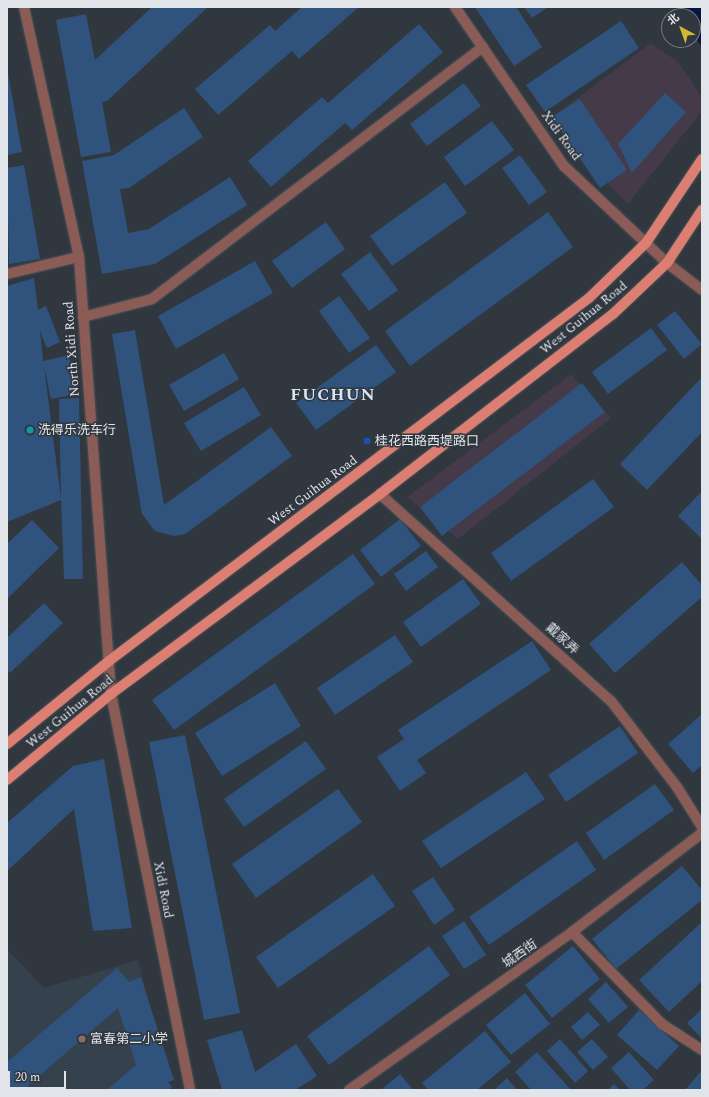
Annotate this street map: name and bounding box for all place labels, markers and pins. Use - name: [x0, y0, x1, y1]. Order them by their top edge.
- place label: 洗得乐洗车行: [38, 422, 116, 438]
- marker: 洗得乐洗车行: [25, 425, 35, 435]
- place label: 桂花西路西堤路口: [375, 433, 479, 449]
- marker: 桂花西路西堤路口: [362, 436, 372, 446]
- place label: 富春第二小学: [90, 1031, 168, 1047]
- marker: 富春第二小学: [77, 1034, 87, 1044]

